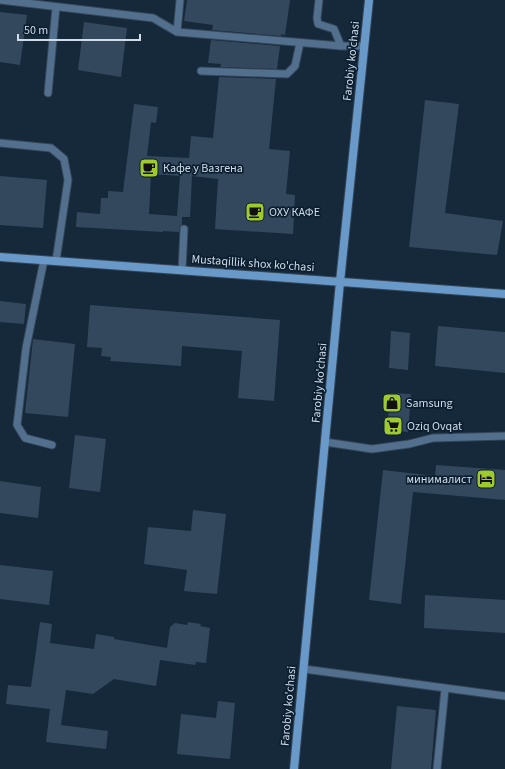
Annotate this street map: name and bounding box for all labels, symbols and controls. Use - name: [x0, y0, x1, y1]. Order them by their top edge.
- scale bar: [18, 16, 140, 42]
- street label: Farobiy ko'chasi: [339, 20, 364, 102]
- text: 50 m: [24, 22, 48, 39]
- cafe icon: Кафе у Вазгена: [138, 157, 160, 179]
- place label: Кафе у Вазгена: [163, 160, 243, 177]
- cafe icon: ОХУ КАФЕ: [244, 201, 266, 223]
- place label: ОХУ КАФЕ: [269, 204, 320, 221]
- street label: Mustaqillik shox ko'chasi: [191, 251, 315, 276]
- street label: Farobiy ko'chasi: [308, 342, 331, 424]
- shop icon: Samsung: [381, 392, 403, 414]
- place label: Samsung: [406, 395, 453, 412]
- supermarket icon: Oziq Ovqat: [382, 415, 404, 437]
- place label: Oziq Ovqat: [407, 418, 462, 435]
- hotel icon: минималист: [475, 468, 497, 490]
- place label: минималист: [406, 471, 472, 488]
- street label: Farobiy ko'chasi: [277, 665, 300, 747]

